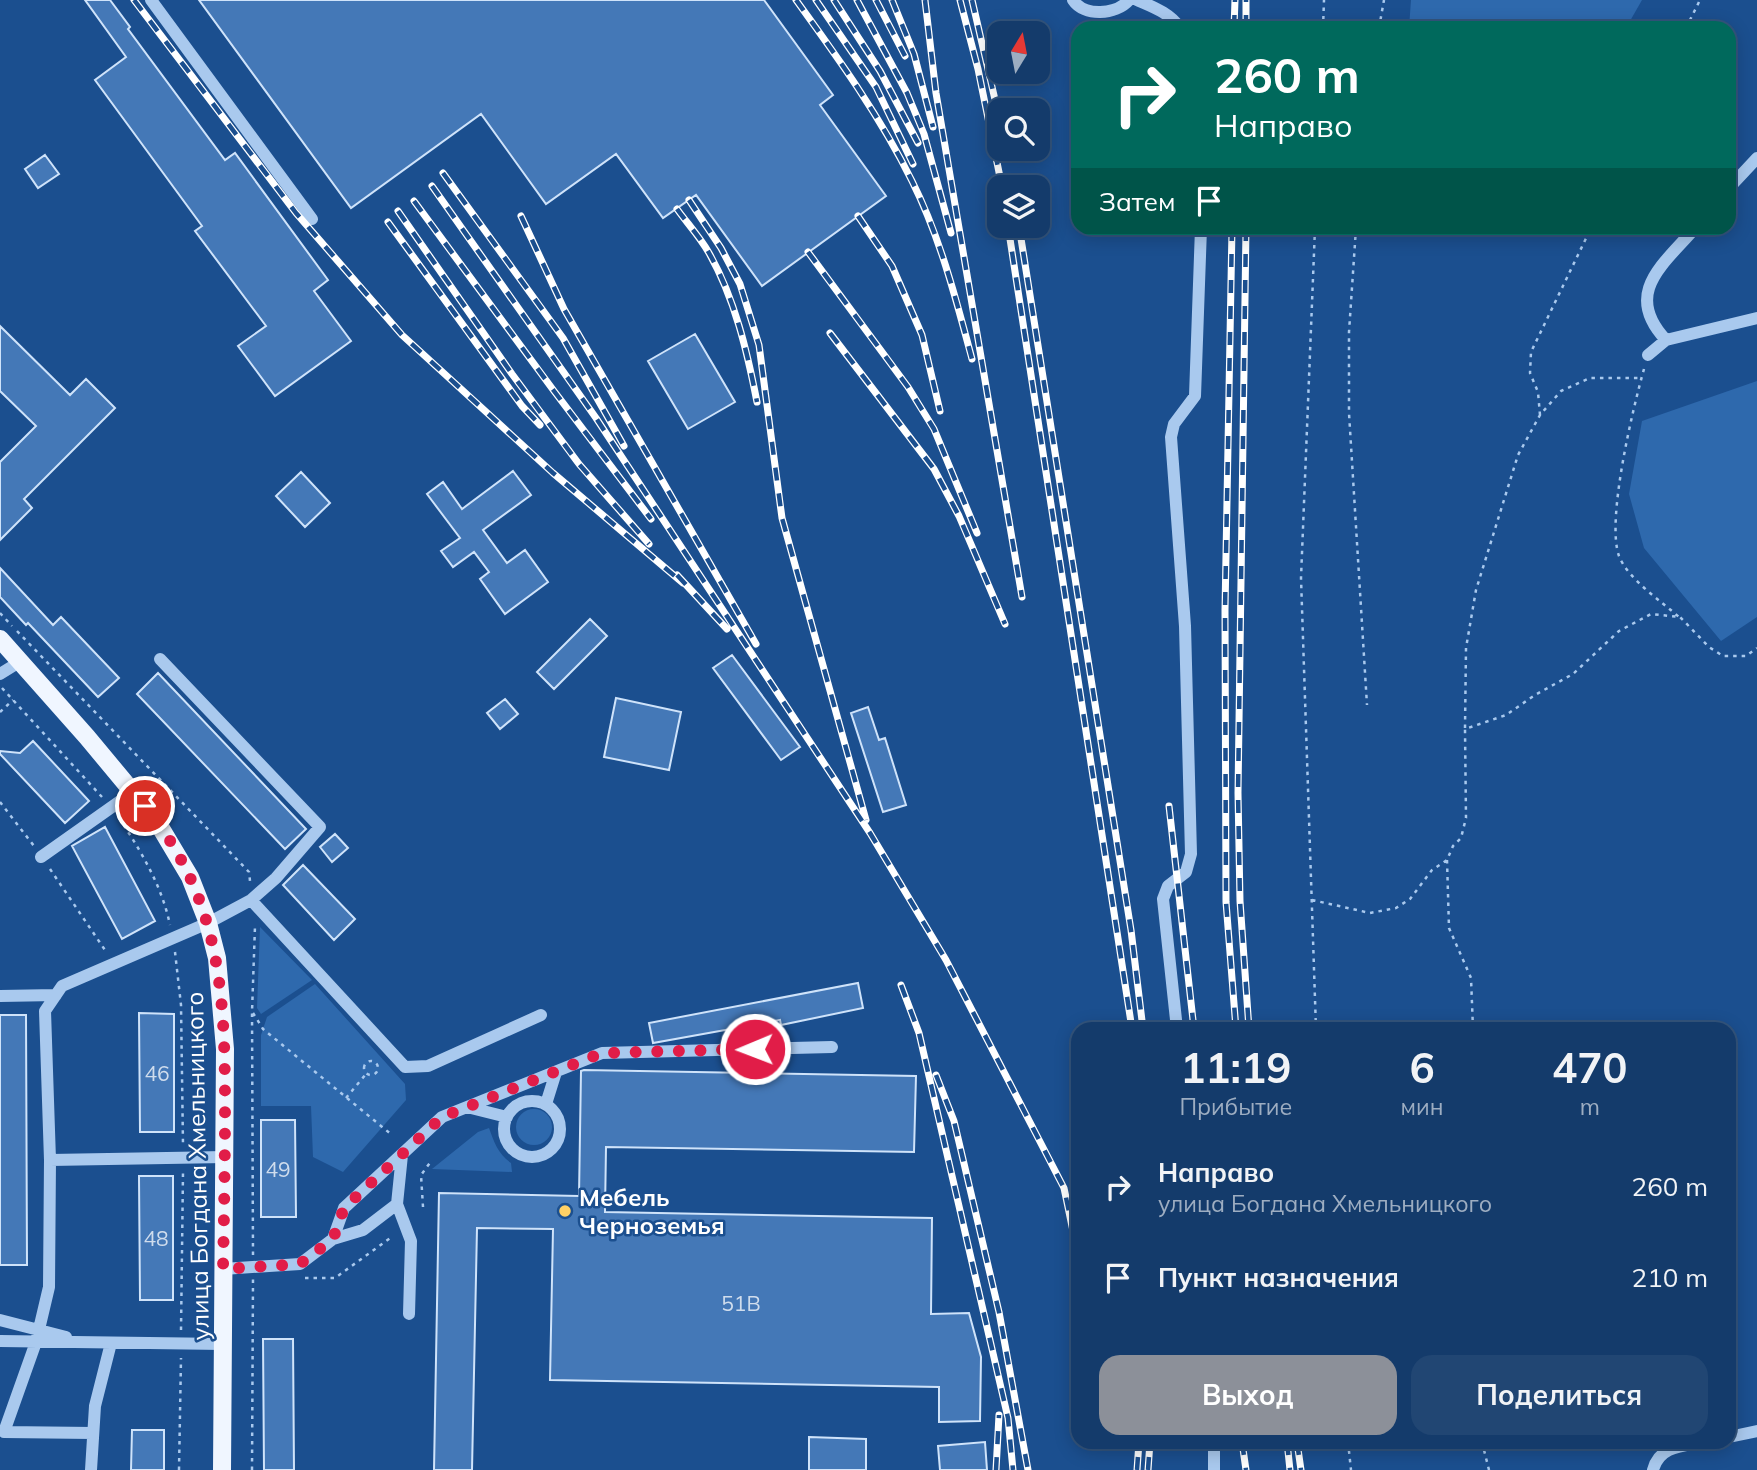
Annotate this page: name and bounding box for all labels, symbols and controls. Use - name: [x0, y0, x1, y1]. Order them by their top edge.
- north arrow: [987, 21, 1050, 84]
- map controls: [987, 21, 1050, 238]
- text: 260 m: [1214, 44, 1360, 105]
- icon: right: [1099, 49, 1190, 140]
- button: search: [987, 98, 1050, 161]
- text: Направо: [1214, 105, 1353, 145]
- button: layers: [987, 175, 1050, 238]
- icon: arrive: [1190, 182, 1228, 220]
- text: Затем: [1099, 185, 1176, 218]
- pin: [115, 776, 175, 836]
- icon: arrive: [126, 787, 164, 825]
- street label: улица Богдана Хмельницкого: [179, 991, 215, 1341]
- position arrow: [718, 1012, 792, 1086]
- text: 11:19: [1180, 1041, 1291, 1094]
- text: 6: [1409, 1041, 1435, 1094]
- text: 470: [1552, 1041, 1628, 1094]
- house number: 46: [144, 1060, 170, 1086]
- text: Прибытие: [1179, 1092, 1292, 1121]
- text: мин: [1401, 1092, 1444, 1121]
- text: m: [1580, 1092, 1600, 1121]
- house number: 49: [265, 1156, 291, 1182]
- text: Направо: [1158, 1156, 1274, 1189]
- icon: right: [1099, 1168, 1137, 1206]
- text: 260 m: [1632, 1170, 1708, 1203]
- place label: Мебель Черноземья: [579, 1182, 725, 1240]
- text: улица Богдана Хмельницкого: [1158, 1189, 1492, 1218]
- marker: Мебель Черноземья: [557, 1203, 573, 1219]
- house number: 48: [143, 1225, 169, 1251]
- icon: arrive: [1099, 1259, 1137, 1297]
- text: Пункт назначения: [1158, 1261, 1399, 1294]
- text: 210 m: [1632, 1261, 1708, 1294]
- house number: 51В: [721, 1290, 761, 1316]
- button: Выход: [1099, 1355, 1397, 1435]
- button: Поделиться: [1411, 1355, 1708, 1435]

